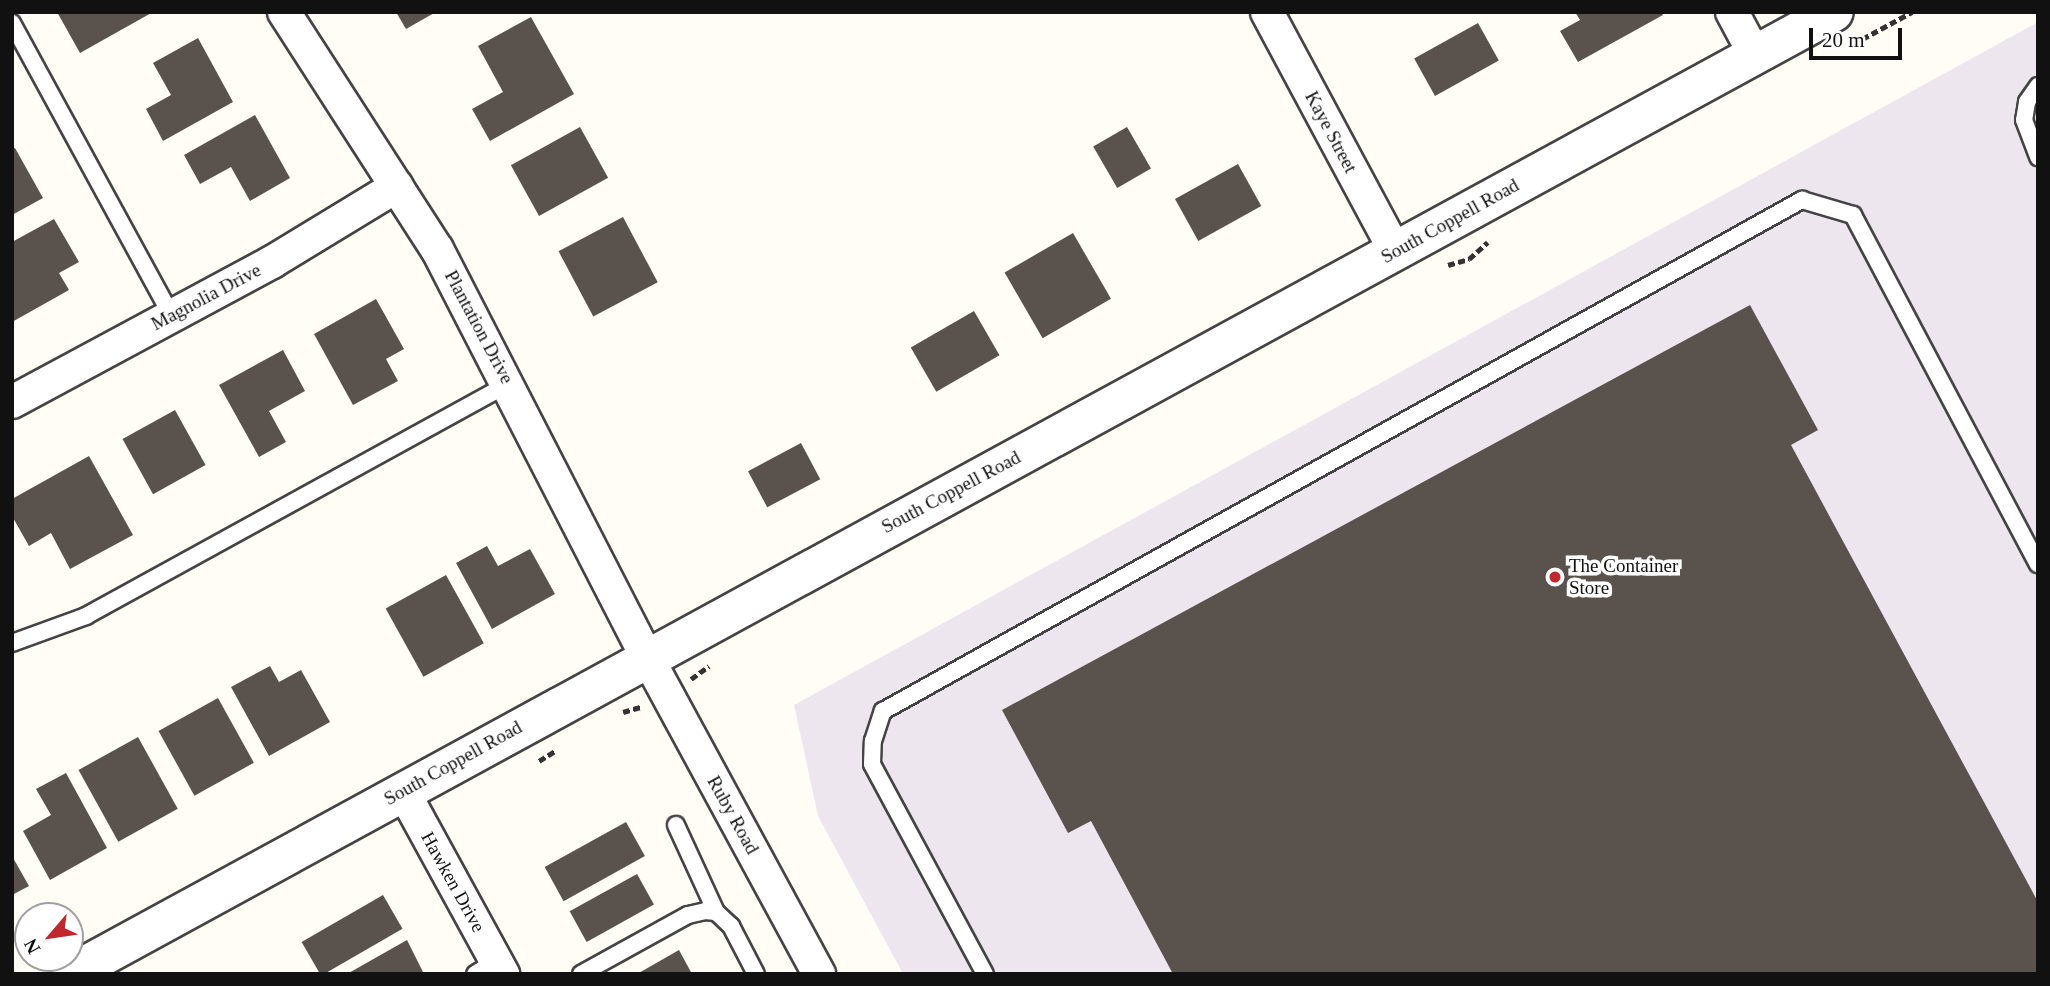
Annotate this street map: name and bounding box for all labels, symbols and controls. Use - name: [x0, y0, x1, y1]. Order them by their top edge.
- scale bar: [1812, 14, 1905, 58]
- text: 20 m: [1822, 28, 1865, 52]
- street label: Kaye Street: [1300, 87, 1362, 177]
- street label: South Coppell Road: [1377, 174, 1523, 268]
- street label: Magnolia Drive: [147, 259, 265, 335]
- street label: Plantation Drive: [440, 266, 518, 388]
- street label: South Coppell Road: [878, 446, 1024, 538]
- place label: The Container Store: [1569, 555, 1678, 599]
- marker: The Container Store: [1547, 569, 1563, 585]
- street label: South Coppell Road: [380, 716, 526, 810]
- street label: Ruby Road: [702, 772, 764, 858]
- street label: Hawken Drive: [416, 828, 490, 936]
- north arrow: [14, 902, 84, 972]
- text: N: [19, 935, 44, 958]

